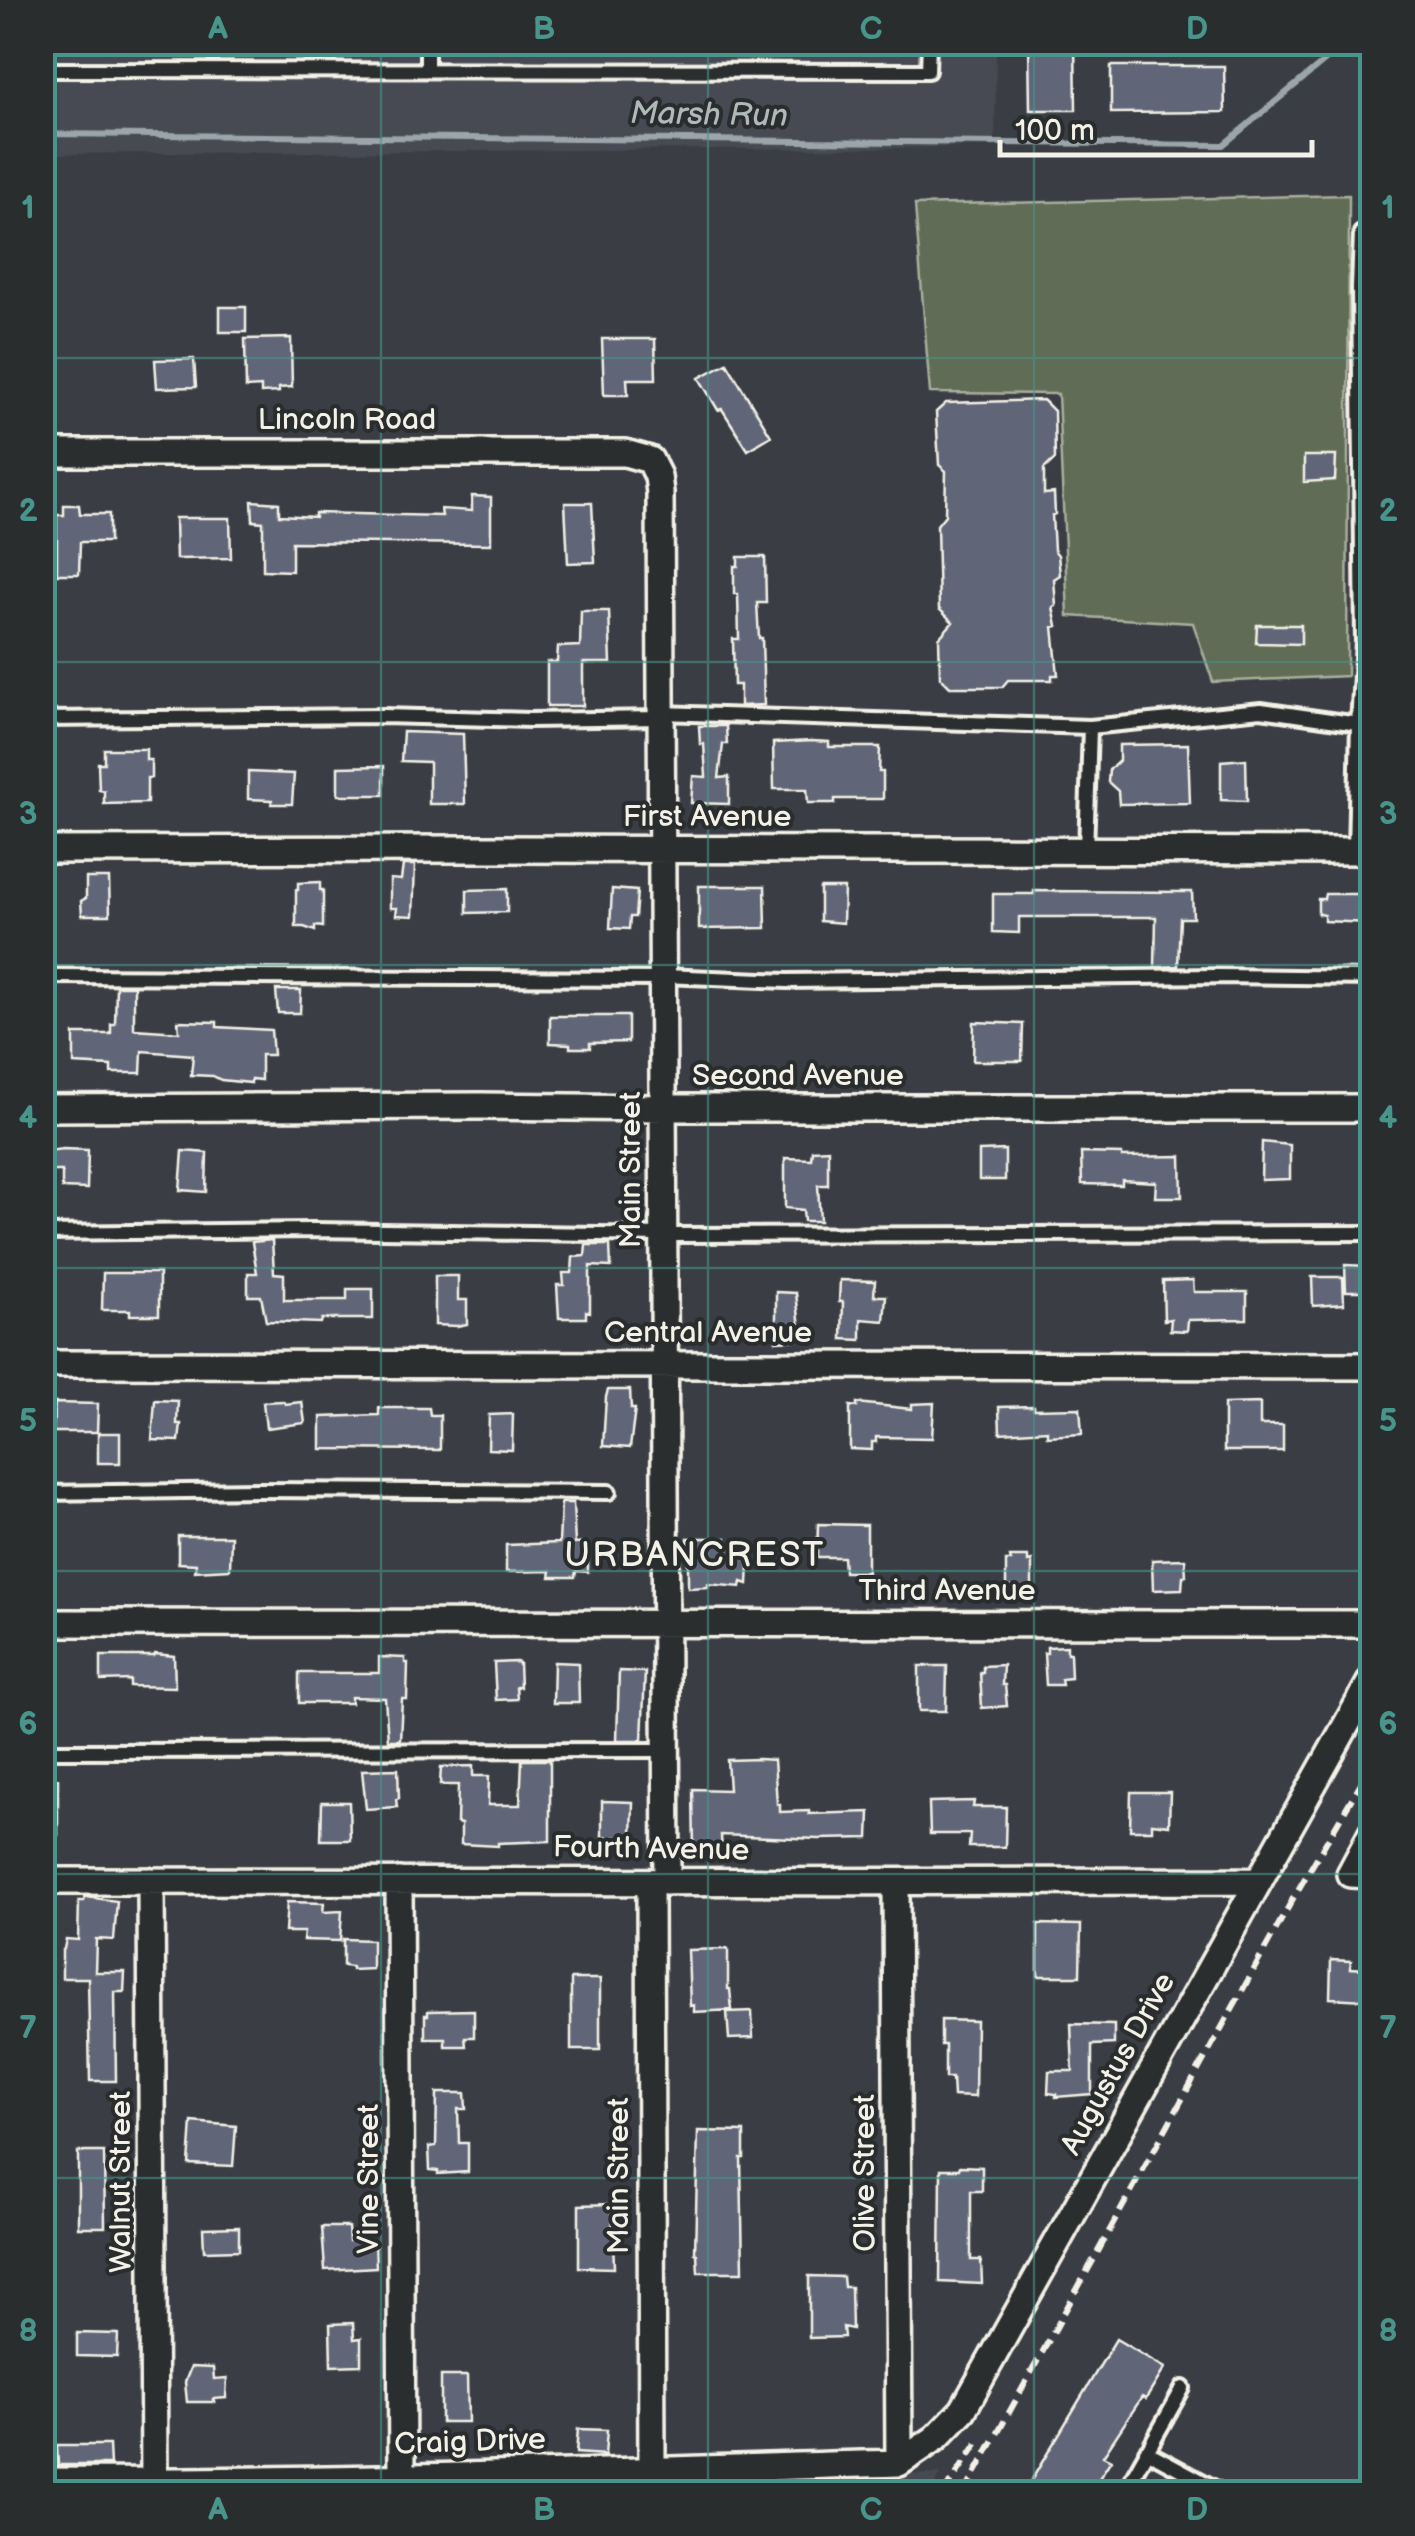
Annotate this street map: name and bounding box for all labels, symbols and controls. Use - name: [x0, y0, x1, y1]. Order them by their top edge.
- text: A: [207, 10, 228, 49]
- text: B: [533, 10, 555, 49]
- text: C: [860, 10, 882, 49]
- text: D: [1186, 10, 1208, 49]
- water label: Marsh Run: [630, 94, 788, 136]
- scale bar: [1000, 95, 1312, 157]
- text: 100 m: [1015, 113, 1095, 149]
- text: 1: [21, 189, 35, 228]
- text: 1: [1381, 189, 1395, 228]
- street label: Lincoln Road: [258, 402, 436, 438]
- text: 2: [18, 492, 38, 531]
- text: 2: [1378, 492, 1398, 531]
- text: 3: [19, 795, 37, 834]
- text: 3: [1379, 795, 1397, 834]
- street label: First Avenue: [623, 799, 791, 835]
- street label: Second Avenue: [692, 1058, 904, 1094]
- street label: Main Street: [613, 1092, 649, 1248]
- text: 4: [19, 1099, 38, 1138]
- text: 4: [1379, 1099, 1398, 1138]
- street label: Central Avenue: [604, 1315, 812, 1351]
- text: 5: [19, 1402, 37, 1441]
- text: 5: [1379, 1402, 1397, 1441]
- district label: URBANCREST: [564, 1534, 826, 1577]
- street label: Third Avenue: [858, 1573, 1036, 1609]
- text: 6: [18, 1705, 38, 1744]
- text: 6: [1378, 1705, 1398, 1744]
- street label: Fourth Avenue: [553, 1829, 749, 1869]
- street label: Augustus Drive: [1053, 1967, 1183, 2161]
- text: 7: [19, 2009, 37, 2048]
- text: 7: [1379, 2009, 1397, 2048]
- street label: Walnut Street: [103, 2091, 139, 2273]
- street label: Olive Street: [847, 2094, 883, 2252]
- street label: Main Street: [601, 2098, 637, 2254]
- street label: Vine Street: [351, 2104, 387, 2254]
- text: 8: [18, 2312, 38, 2351]
- text: 8: [1378, 2312, 1398, 2351]
- street label: Craig Drive: [394, 2421, 546, 2463]
- text: A: [207, 2491, 228, 2530]
- text: B: [533, 2491, 555, 2530]
- text: C: [860, 2491, 882, 2530]
- text: D: [1186, 2491, 1208, 2530]

